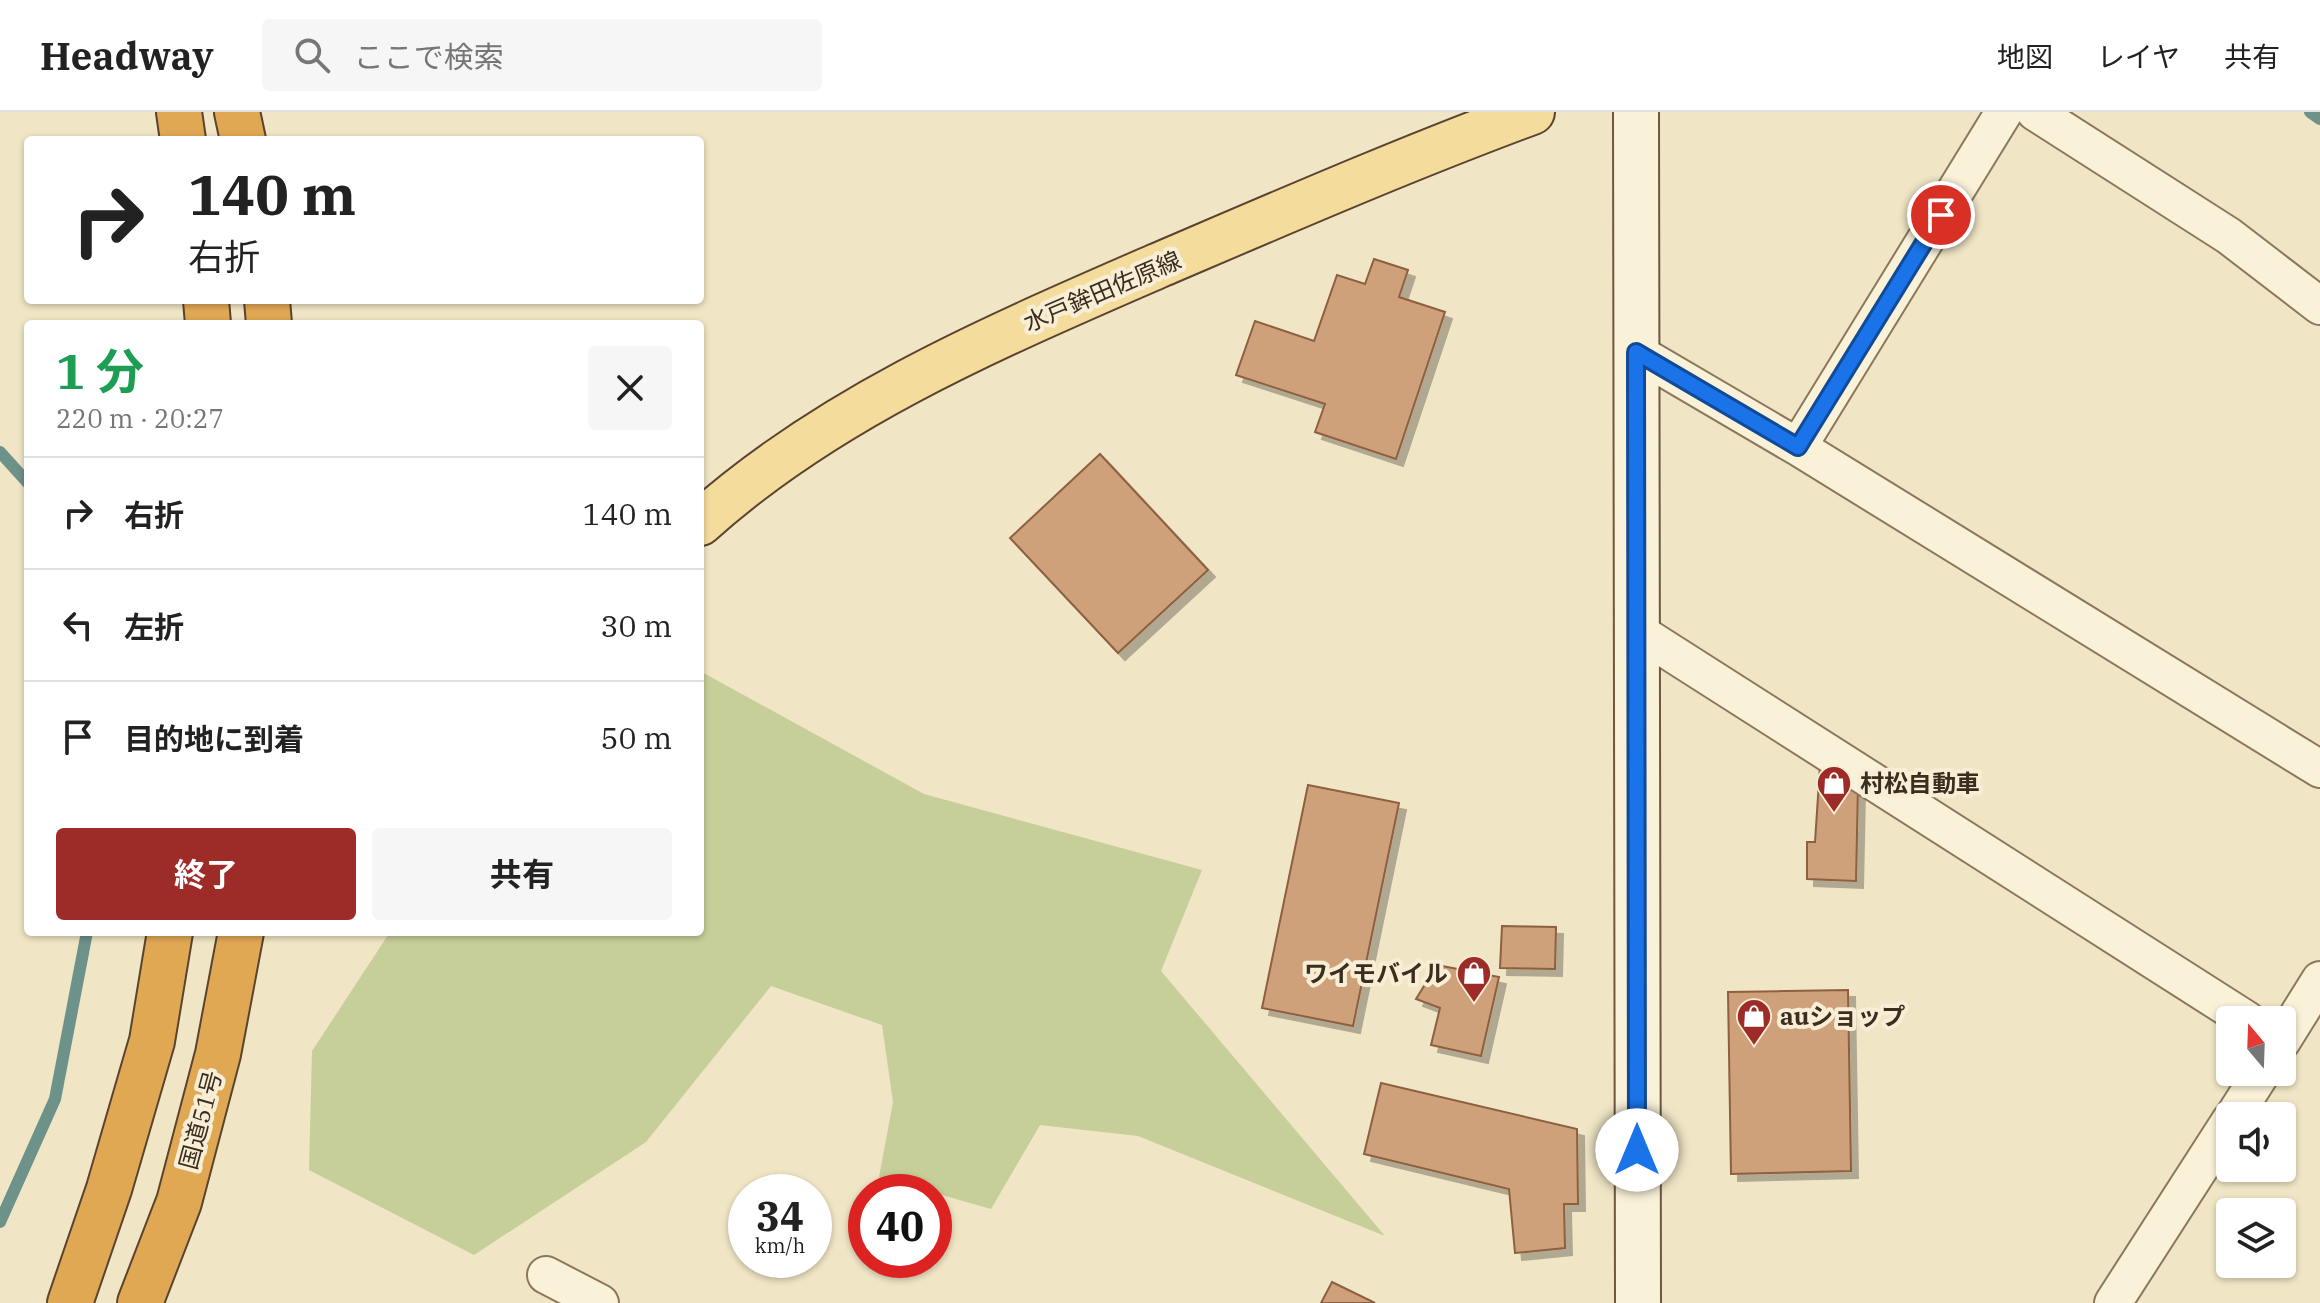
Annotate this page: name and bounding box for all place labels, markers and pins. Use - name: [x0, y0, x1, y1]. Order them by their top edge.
- pin: [1907, 181, 1975, 249]
- shop icon: 村松自動車: [1815, 764, 1853, 814]
- place label: 村松自動車: [1860, 767, 1980, 799]
- shop icon: ワイモバイル: [1455, 954, 1493, 1004]
- place label: ワイモバイル: [1304, 957, 1448, 989]
- shop icon: auショップ: [1735, 997, 1773, 1047]
- place label: auショップ: [1780, 1000, 1905, 1032]

